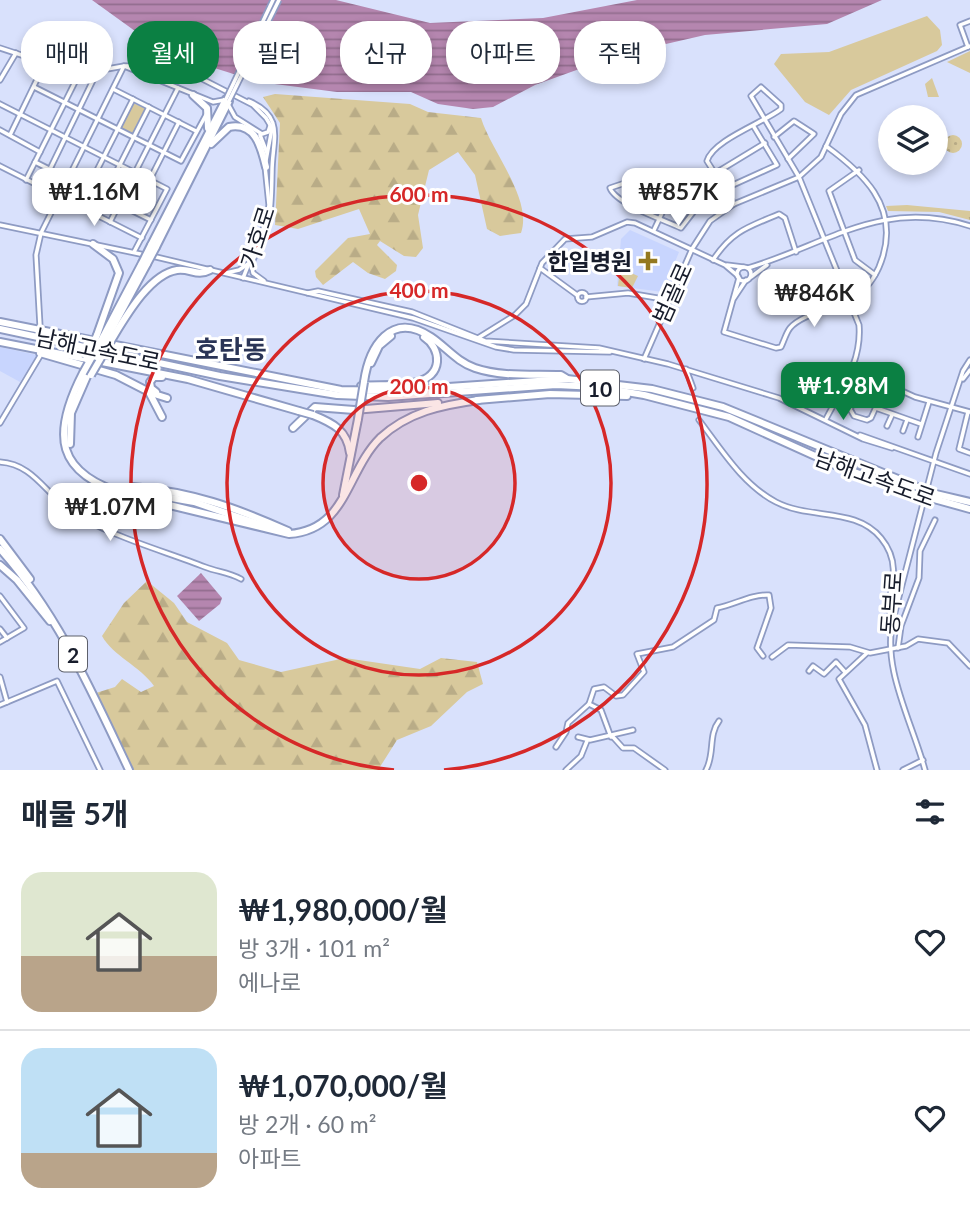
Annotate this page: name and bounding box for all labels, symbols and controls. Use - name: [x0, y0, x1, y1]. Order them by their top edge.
- chip: 매매: [21, 21, 113, 84]
- chip: 월세: [127, 21, 219, 84]
- chip: 필터: [233, 21, 326, 84]
- chip: 신규: [340, 21, 432, 84]
- chip: 아파트: [446, 21, 560, 84]
- chip: 주택: [574, 21, 666, 84]
- map controls: [878, 105, 948, 175]
- button: layers: [878, 105, 948, 175]
- pin: ₩1.16M: [37, 168, 151, 228]
- pin: ₩857K: [629, 168, 727, 228]
- text: ₩1.16M: [48, 177, 140, 205]
- text: ₩857K: [638, 177, 718, 205]
- text: 600 m: [389, 181, 449, 206]
- street label: 가호로: [234, 202, 280, 272]
- place label: 한일병원: [547, 247, 632, 275]
- marker: 한일병원: [638, 251, 658, 271]
- street label: 범골로: [646, 258, 698, 328]
- pin: ₩846K: [765, 270, 863, 329]
- text: 400 m: [389, 277, 449, 302]
- text: ₩846K: [774, 278, 854, 306]
- street label: 남해고속도로: [33, 322, 163, 376]
- district label: 호탄동: [195, 333, 267, 365]
- pin: ₩1.98M: [786, 362, 900, 422]
- road number: 10: [581, 370, 619, 406]
- text: ₩1.98M: [797, 371, 889, 399]
- text: 200 m: [389, 373, 449, 398]
- street label: 남해고속도로: [811, 442, 939, 512]
- centre of rings: [407, 471, 431, 495]
- pin: ₩1.07M: [53, 484, 167, 543]
- text: ₩1.07M: [64, 492, 156, 520]
- street label: 동부로: [875, 570, 907, 636]
- road number: 2: [59, 636, 87, 672]
- icon: filters: [911, 793, 949, 831]
- text: 매물 5개: [21, 795, 129, 831]
- text: ₩1,980,000/월: [238, 891, 448, 927]
- icon: home: [77, 900, 161, 984]
- icon: heart: [911, 923, 949, 961]
- text: 방 3개 · 101 m²: [238, 934, 390, 962]
- text: 에나로: [238, 968, 301, 996]
- text: ₩1,070,000/월: [238, 1067, 448, 1103]
- icon: home: [77, 1076, 161, 1160]
- icon: heart: [911, 1099, 949, 1137]
- text: 방 2개 · 60 m²: [238, 1110, 376, 1138]
- text: 아파트: [238, 1144, 301, 1172]

